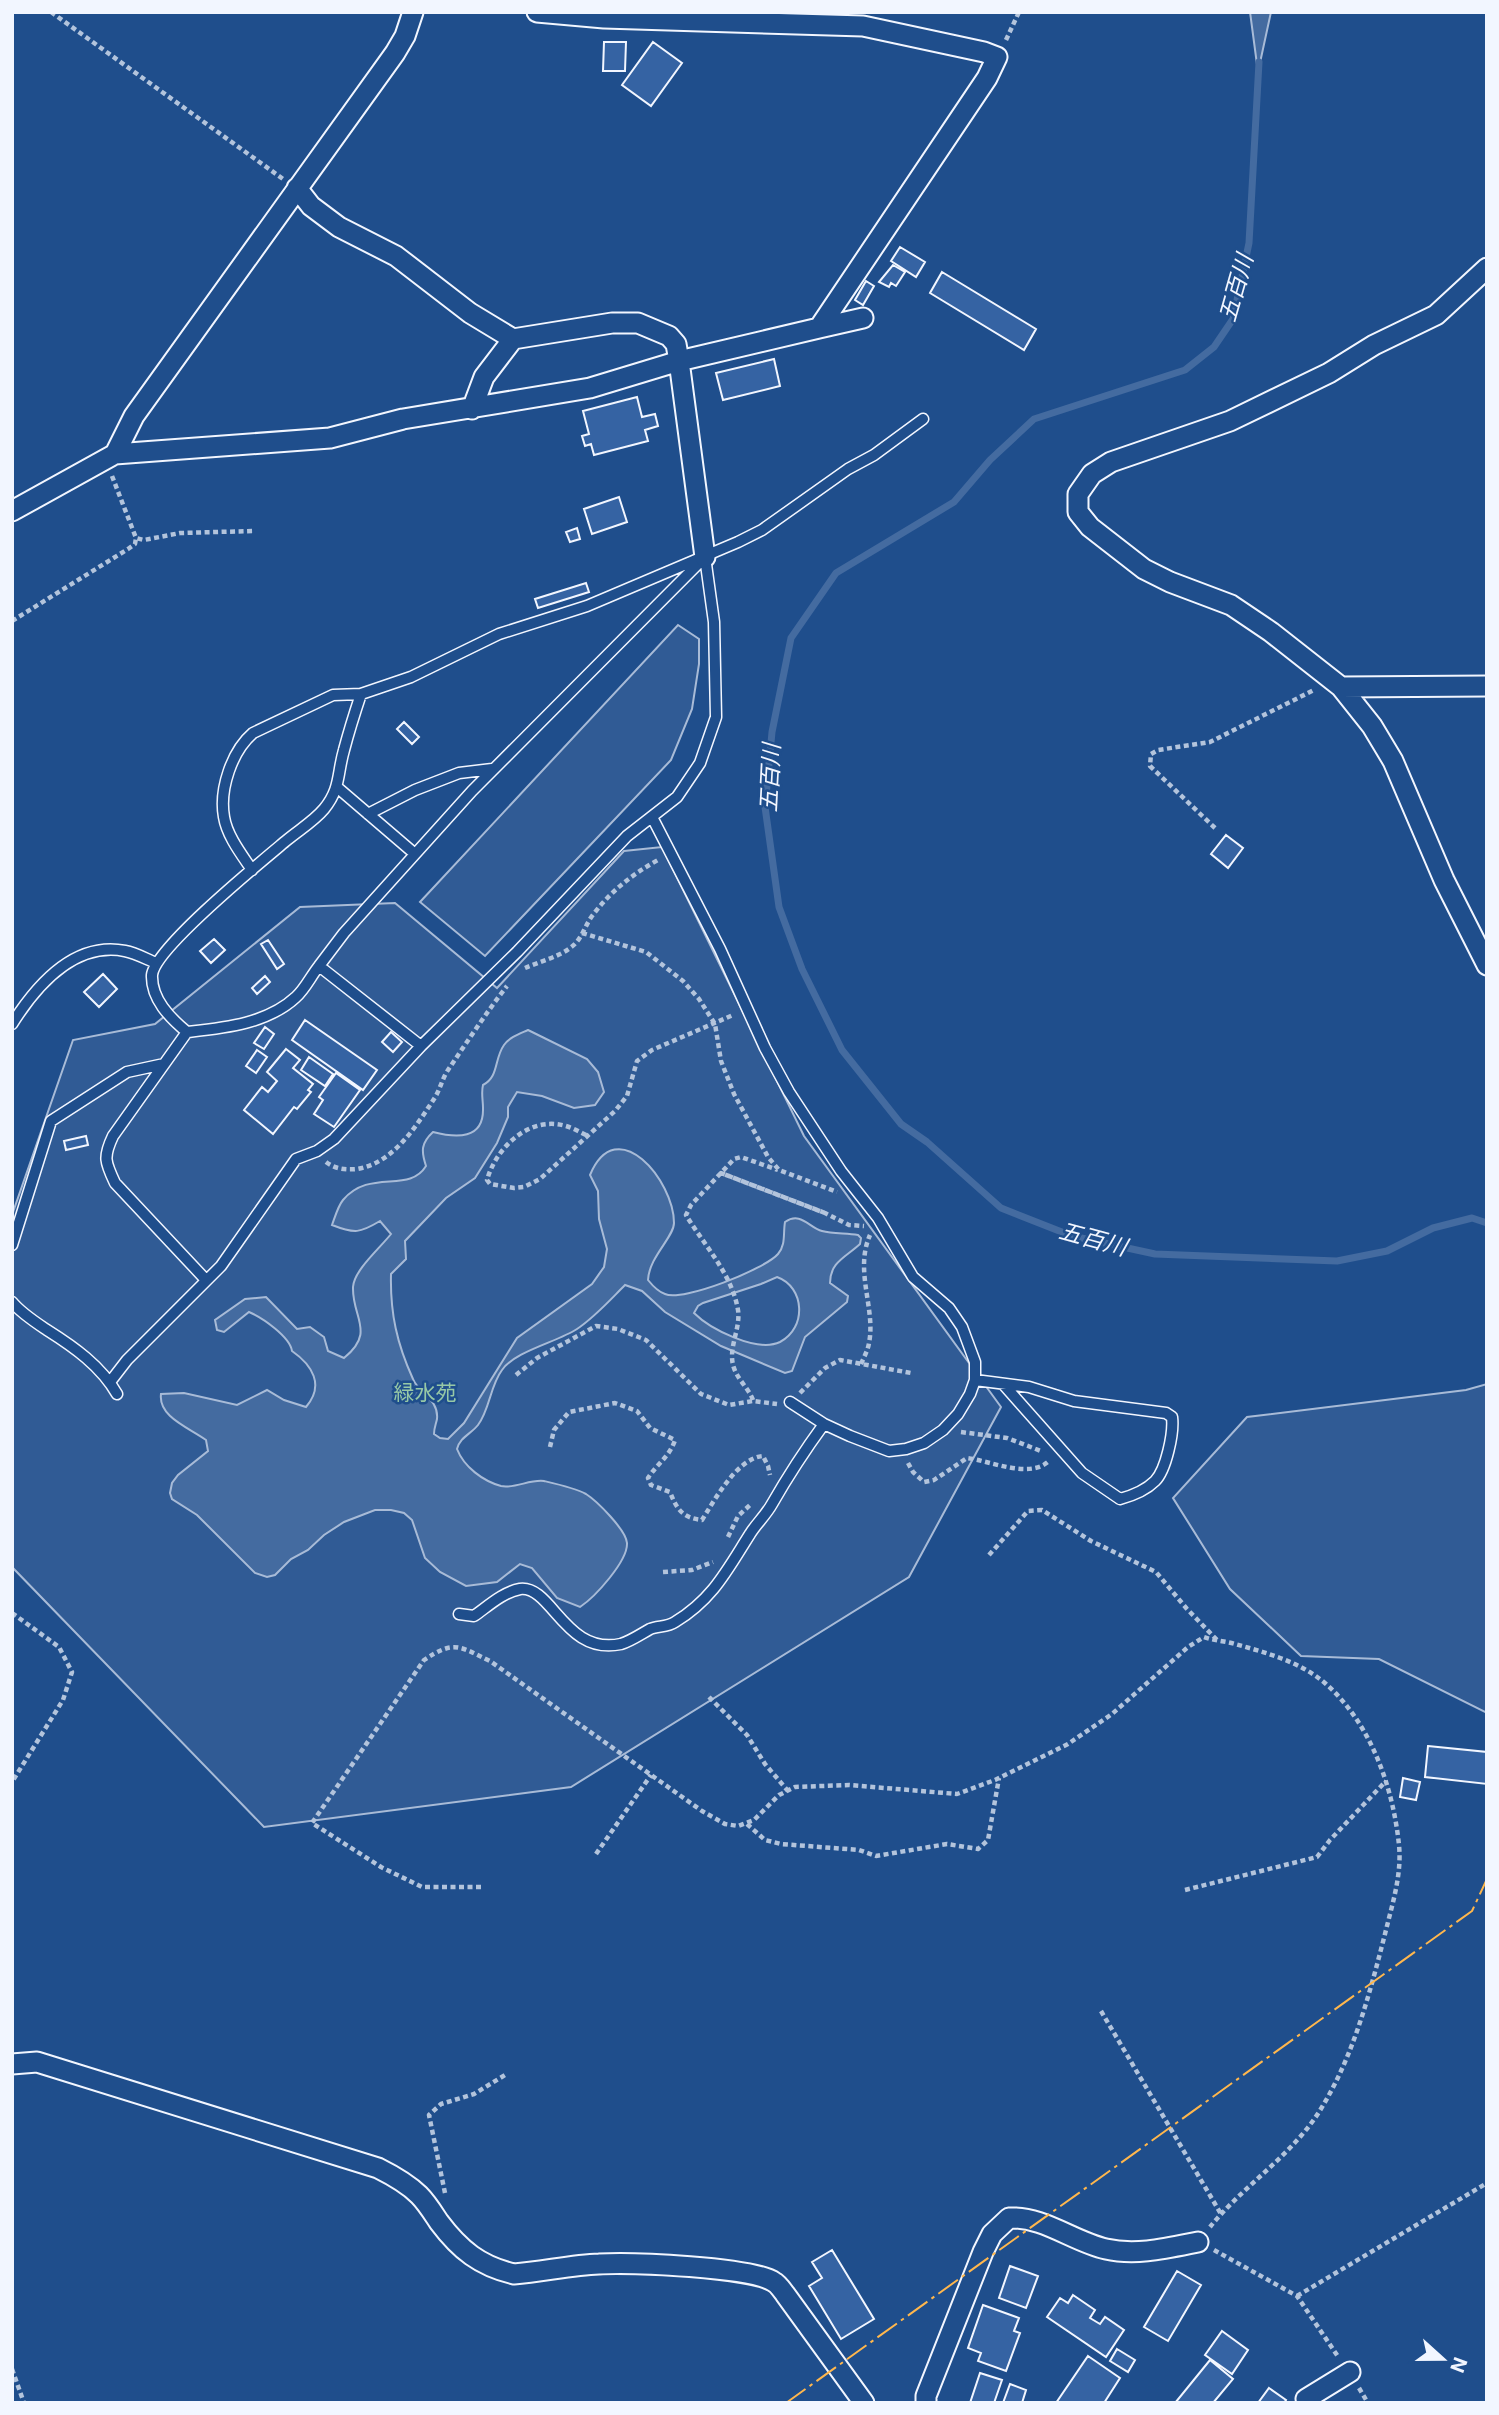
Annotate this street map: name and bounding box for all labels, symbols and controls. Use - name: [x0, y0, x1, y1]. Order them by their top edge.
- water label: 五百川: [1213, 248, 1260, 325]
- water label: 五百川: [754, 740, 786, 813]
- water label: 五百川: [1056, 1217, 1133, 1262]
- park label: 緑水苑: [394, 1380, 457, 1405]
- north arrow: [1408, 2324, 1478, 2394]
- text: N: [1445, 2354, 1472, 2376]

